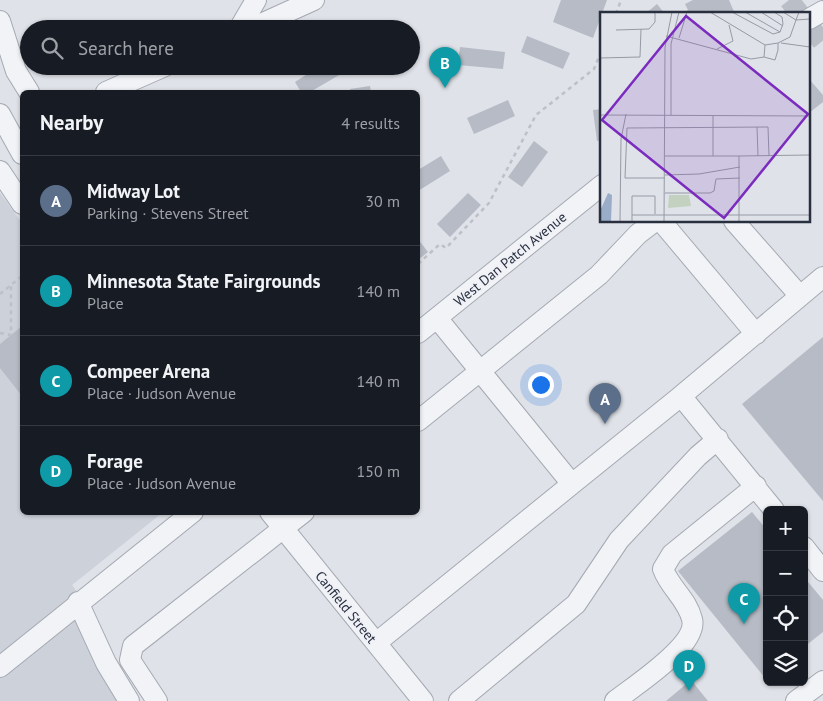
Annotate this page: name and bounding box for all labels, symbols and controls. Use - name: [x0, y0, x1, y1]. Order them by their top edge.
- inset map: [600, 12, 810, 222]
- search box: [20, 20, 420, 75]
- icon: search: [38, 34, 66, 62]
- text: Search here: [78, 36, 174, 60]
- pin: B: [429, 47, 461, 88]
- text: Nearby: [40, 109, 103, 136]
- text: 4 results: [341, 113, 400, 133]
- text: Midway Lot: [87, 179, 180, 203]
- text: A: [51, 191, 61, 211]
- text: 30 m: [365, 191, 400, 211]
- text: Parking · Stevens Street: [87, 203, 249, 223]
- street label: West Dan Patch Avenue: [450, 208, 570, 310]
- text: Minnesota State Fairgrounds: [87, 269, 321, 293]
- text: B: [51, 281, 61, 301]
- text: 140 m: [357, 281, 400, 301]
- text: Place: [87, 293, 124, 313]
- text: Compeer Arena: [87, 359, 210, 383]
- text: C: [52, 371, 60, 391]
- text: 140 m: [357, 371, 400, 391]
- your location: [528, 372, 554, 398]
- text: Place · Judson Avenue: [87, 383, 236, 403]
- pin: A: [589, 383, 621, 424]
- text: Forage: [87, 449, 143, 473]
- text: D: [51, 461, 61, 481]
- text: 150 m: [357, 461, 400, 481]
- text: Place · Judson Avenue: [87, 473, 236, 493]
- map controls: [763, 506, 808, 686]
- button: +: [763, 506, 808, 551]
- button: −: [763, 551, 808, 596]
- street label: Canfield Street: [311, 567, 381, 647]
- pin: C: [728, 583, 760, 624]
- button: locate: [763, 596, 808, 641]
- button: layers: [763, 641, 808, 686]
- pin: D: [673, 650, 705, 691]

